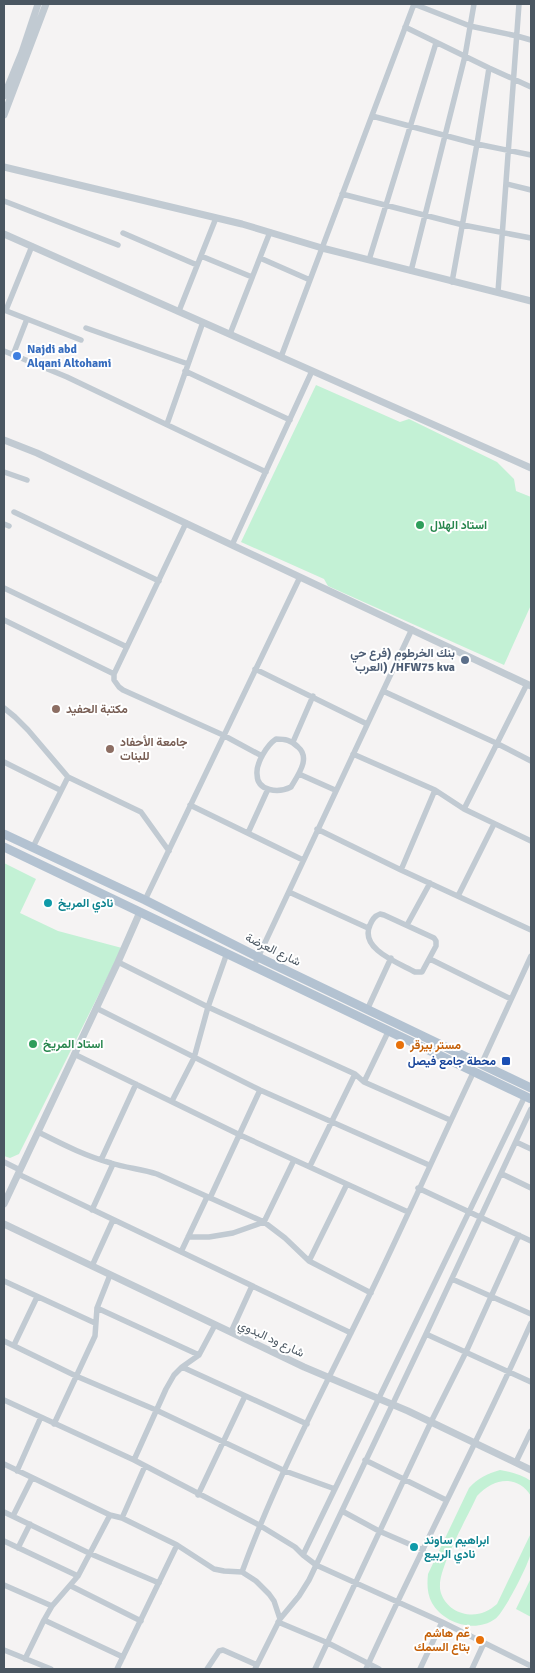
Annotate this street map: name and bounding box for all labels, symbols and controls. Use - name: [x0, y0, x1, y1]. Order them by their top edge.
- place label: Najdi abd Alqani Altohami: [27, 342, 111, 371]
- marker: Najdi abd Alqani Altohami: [11, 350, 23, 362]
- place label: استاد الهلال: [430, 518, 487, 533]
- marker: استاد الهلال: [414, 519, 426, 531]
- place label: بنك الخرطوم (فرع حي العرب) /HFW75 kva: [350, 646, 455, 675]
- marker: بنك الخرطوم (فرع حي العرب) /HFW75 kva: [459, 654, 471, 666]
- place label: مكتبة الحفيد: [66, 702, 128, 717]
- marker: مكتبة الحفيد: [50, 703, 62, 715]
- place label: جامعة الأحفاد للبنات: [120, 735, 187, 764]
- marker: جامعة الأحفاد للبنات: [104, 743, 116, 755]
- place label: نادي المريخ: [58, 896, 114, 913]
- marker: نادي المريخ: [42, 897, 54, 909]
- street label: شارع العرضة: [242, 930, 303, 971]
- place label: استاد المريخ: [43, 1037, 103, 1052]
- marker: استاد المريخ: [27, 1038, 39, 1050]
- place label: مستر بيرقر: [409, 1038, 462, 1053]
- marker: مستر بيرقر: [394, 1039, 406, 1051]
- place label: محطة جامع فيصل: [408, 1054, 496, 1069]
- marker: محطة جامع فيصل: [500, 1055, 512, 1067]
- street label: شارع ود البدوي: [235, 1317, 306, 1363]
- place label: ابراهيم ساوند نادي الربيع: [424, 1533, 489, 1564]
- marker: ابراهيم ساوند نادي الربيع: [408, 1541, 420, 1553]
- place label: عّم هاشم بتاع السمك: [414, 1626, 470, 1655]
- marker: عّم هاشم بتاع السمك: [474, 1634, 486, 1646]

